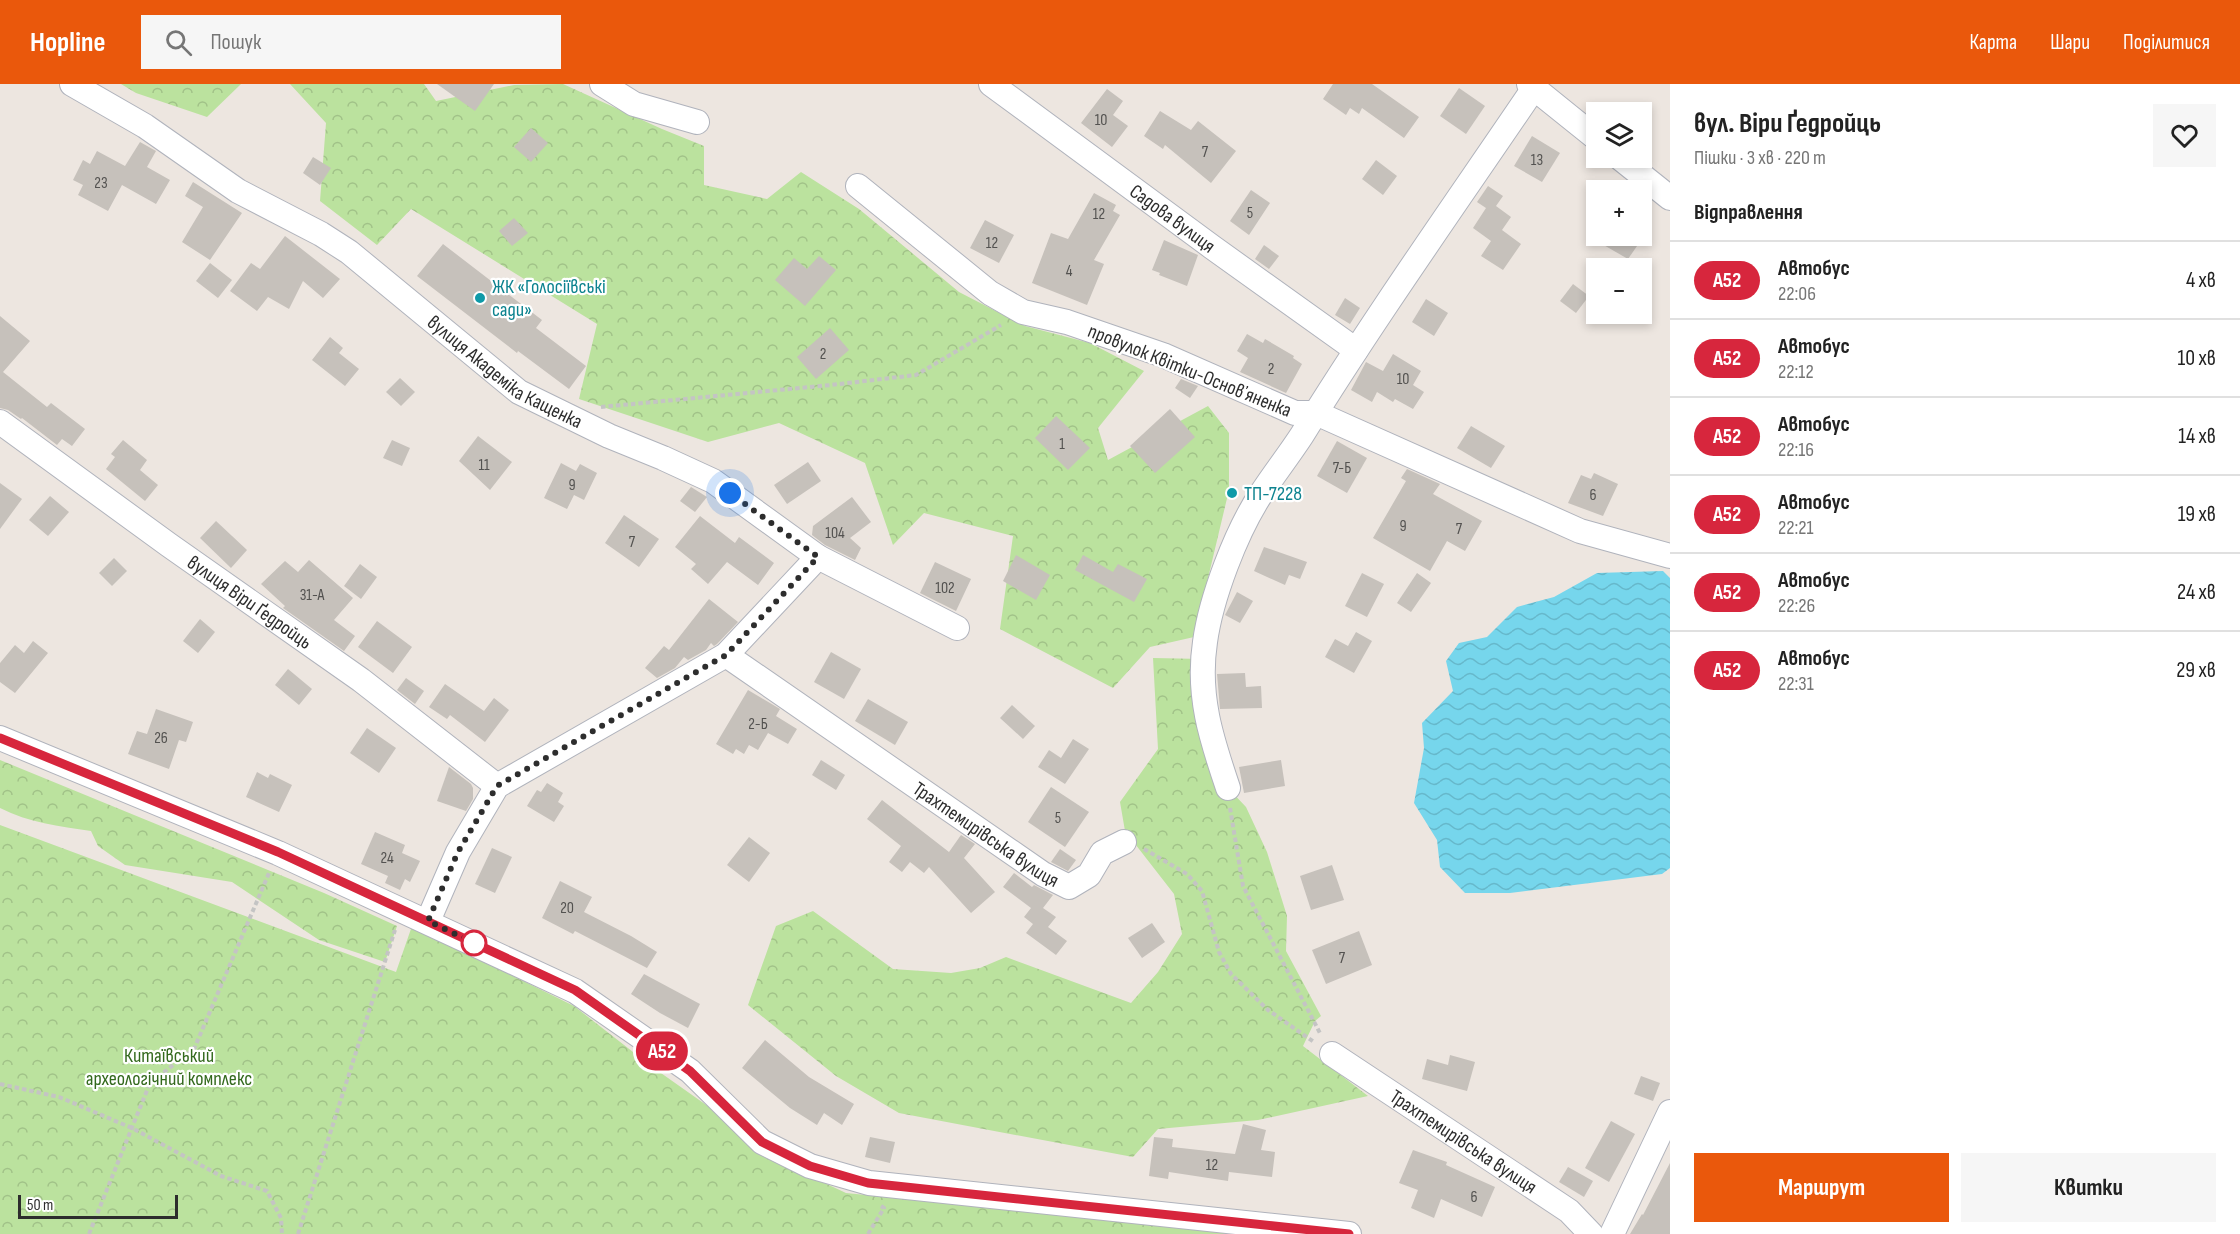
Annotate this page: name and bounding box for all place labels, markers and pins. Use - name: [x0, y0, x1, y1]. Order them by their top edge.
- place label: ЖК «Голосіївські сади»: [492, 275, 606, 322]
- marker: ЖК «Голосіївські сади»: [473, 291, 487, 305]
- place label: ТП-7228: [1244, 482, 1302, 506]
- marker: ТП-7228: [1225, 486, 1239, 500]
- unlabelled marker: [461, 930, 487, 956]

